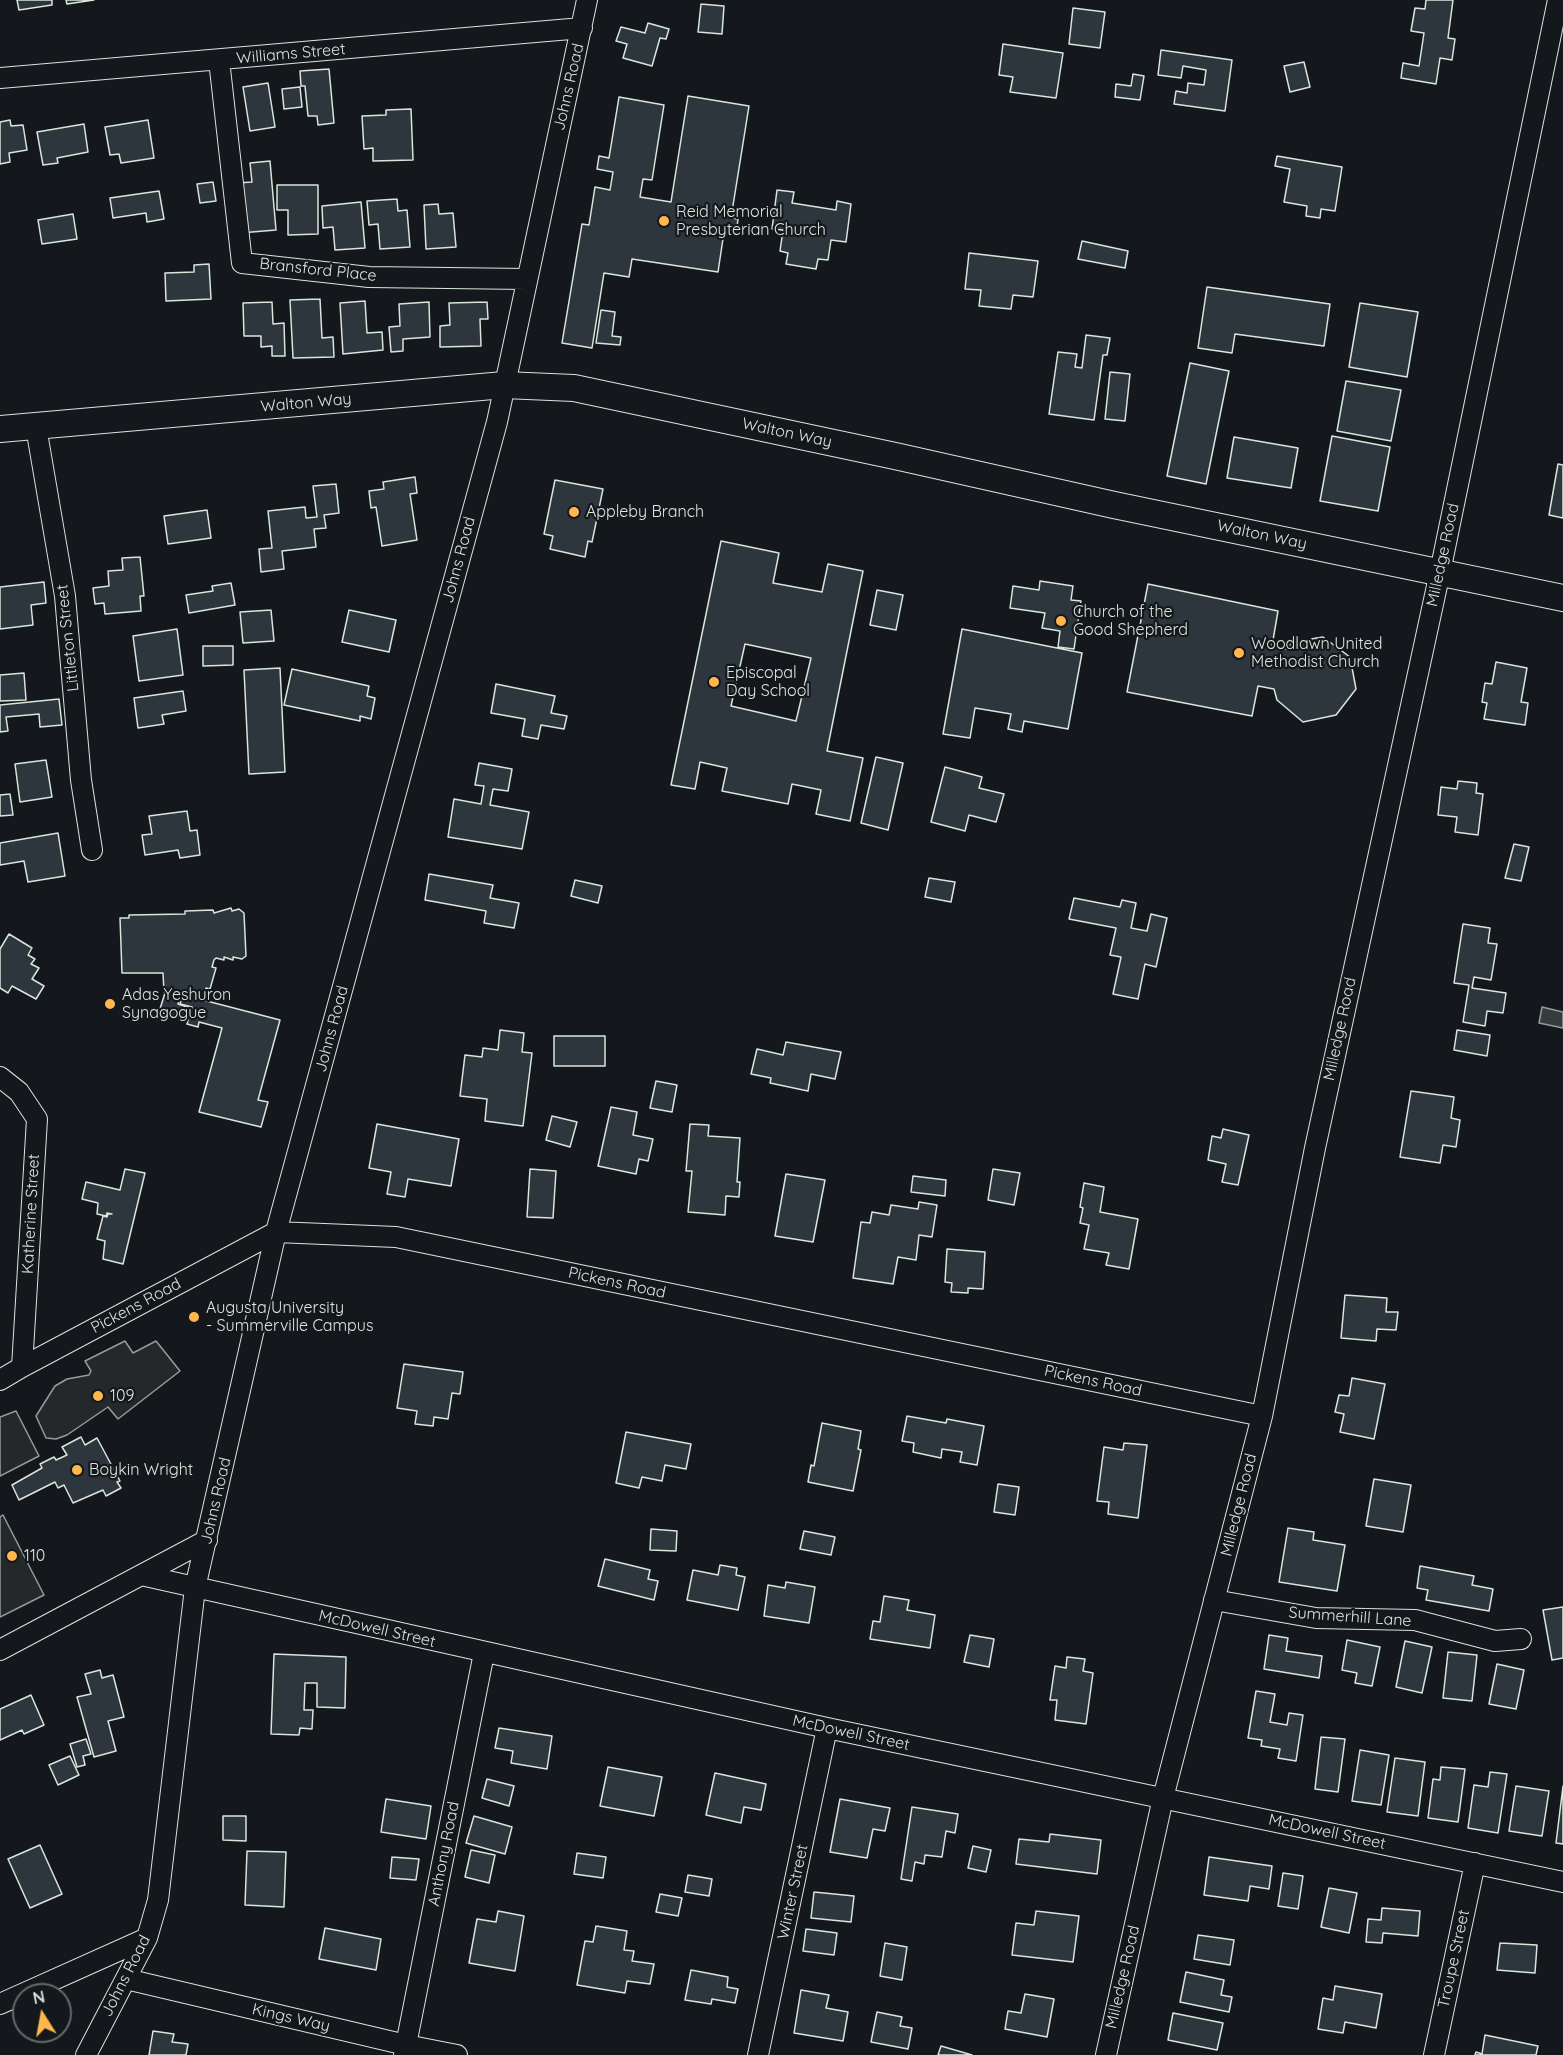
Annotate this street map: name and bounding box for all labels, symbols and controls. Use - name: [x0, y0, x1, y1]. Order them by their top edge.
- street label: Williams Street: [236, 40, 346, 68]
- street label: Johns Road: [550, 42, 588, 132]
- place label: Reid Memorial Presbyterian Church: [676, 202, 826, 240]
- marker: Reid Memorial Presbyterian Church: [657, 214, 671, 228]
- street label: Bransford Place: [258, 254, 378, 286]
- street label: Walton Way: [260, 389, 352, 417]
- street label: Walton Way: [740, 414, 834, 452]
- street label: Milledge Road: [1423, 501, 1463, 609]
- place label: Appleby Branch: [586, 502, 704, 522]
- marker: Appleby Branch: [567, 505, 581, 519]
- street label: Johns Road: [438, 515, 480, 605]
- street label: Walton Way: [1215, 516, 1309, 554]
- street label: Littleton Street: [53, 583, 83, 693]
- place label: Church of the Good Shepherd: [1073, 602, 1188, 640]
- marker: Church of the Good Shepherd: [1054, 614, 1068, 628]
- place label: Woodlawn United Methodist Church: [1251, 634, 1382, 672]
- marker: Woodlawn United Methodist Church: [1232, 646, 1246, 660]
- place label: Episcopal Day School: [726, 663, 810, 701]
- marker: Episcopal Day School: [707, 675, 721, 689]
- street label: Milledge Road: [1320, 975, 1360, 1083]
- street label: Johns Road: [311, 984, 353, 1074]
- place label: Adas Yeshuron Synagogue: [122, 985, 231, 1023]
- marker: Adas Yeshuron Synagogue: [103, 997, 117, 1011]
- street label: Katherine Street: [18, 1154, 44, 1274]
- street label: Pickens Road: [566, 1263, 668, 1303]
- street label: Pickens Road: [88, 1274, 184, 1338]
- place label: Augusta University - Summerville Campus: [206, 1298, 373, 1336]
- marker: Augusta University - Summerville Campus: [187, 1310, 201, 1324]
- street label: Pickens Road: [1042, 1361, 1144, 1401]
- place label: 109: [110, 1386, 134, 1406]
- marker: 109: [91, 1389, 105, 1403]
- street label: Milledge Road: [1217, 1452, 1261, 1558]
- street label: Johns Road: [197, 1456, 235, 1546]
- place label: Boykin Wright: [89, 1460, 193, 1480]
- marker: Boykin Wright: [70, 1463, 84, 1477]
- place label: 110: [24, 1546, 45, 1566]
- marker: 110: [5, 1549, 19, 1563]
- street label: Summerhill Lane: [1288, 1603, 1412, 1631]
- street label: McDowell Street: [317, 1606, 437, 1652]
- street label: McDowell Street: [791, 1711, 911, 1755]
- street label: Anthony Road: [424, 1800, 464, 1908]
- street label: McDowell Street: [1267, 1810, 1387, 1854]
- street label: Winter Street: [774, 1843, 812, 1941]
- street label: Troupe Street: [1434, 1908, 1474, 2010]
- street label: Milledge Road: [1102, 1924, 1144, 2030]
- street label: Johns Road: [97, 1932, 155, 2020]
- north arrow: [12, 1983, 72, 2043]
- text: N: [31, 1986, 47, 2008]
- street label: Kings Way: [250, 2000, 332, 2036]

